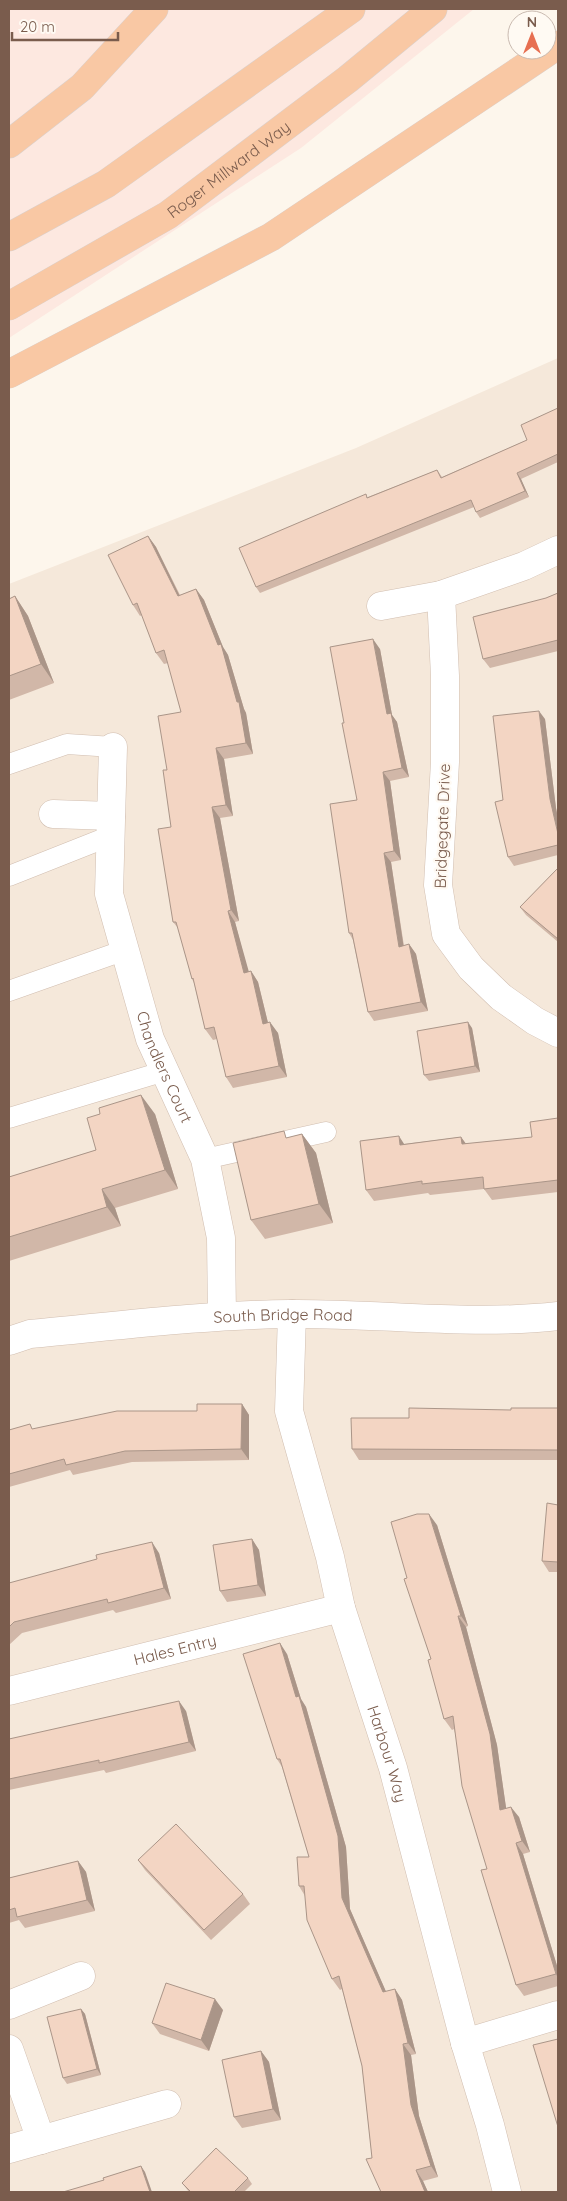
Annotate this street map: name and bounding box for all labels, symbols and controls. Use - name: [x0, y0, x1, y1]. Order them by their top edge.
- scale bar: [12, 10, 119, 42]
- north arrow: [507, 10, 557, 60]
- text: N: [527, 13, 537, 31]
- text: 20 m: [20, 17, 55, 36]
- street label: Roger Millward Way: [163, 116, 294, 222]
- street label: Bridgegate Drive: [430, 763, 454, 889]
- street label: Chandlers Court: [133, 1009, 197, 1126]
- street label: South Bridge Road: [213, 1304, 353, 1327]
- street label: Hales Entry: [131, 1630, 218, 1670]
- street label: Harbour Way: [363, 1703, 412, 1805]

